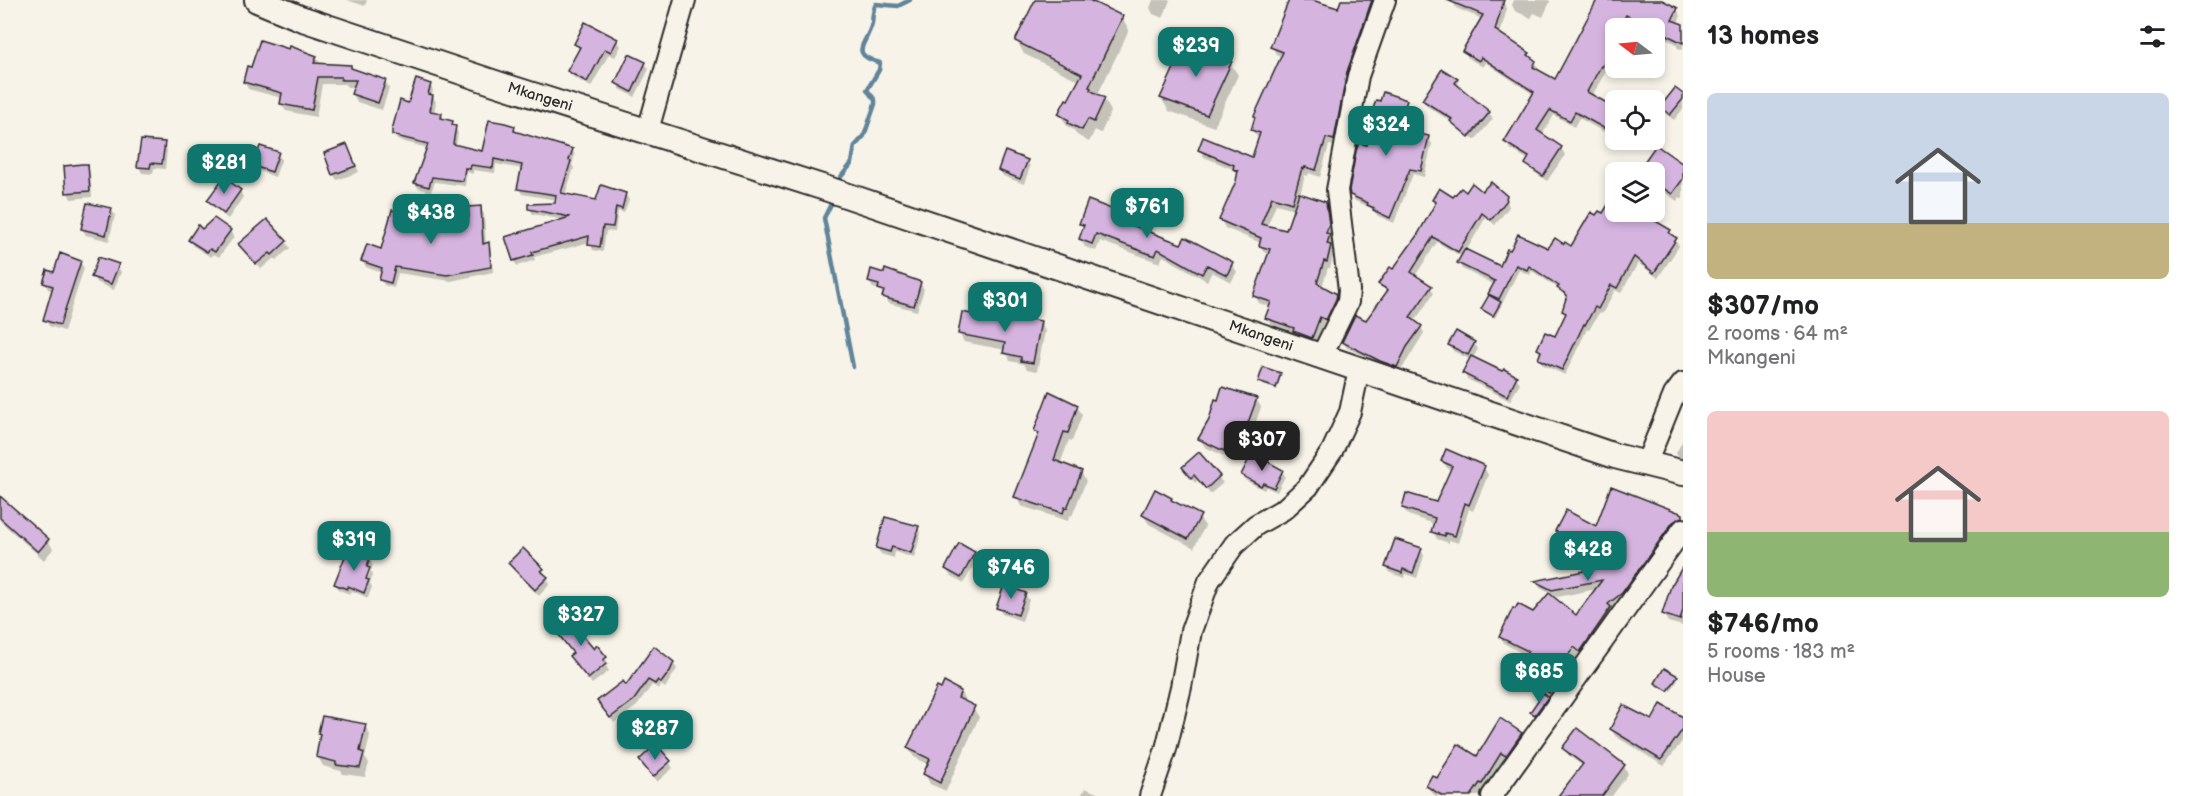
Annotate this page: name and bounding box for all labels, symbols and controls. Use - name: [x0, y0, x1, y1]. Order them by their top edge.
- north arrow: [1605, 18, 1665, 78]
- map controls: [1605, 18, 1665, 222]
- icon: filters: [2136, 20, 2169, 53]
- text: 13 homes: [1707, 21, 1819, 52]
- pin: $239: [1160, 27, 1232, 78]
- text: $239: [1172, 34, 1220, 58]
- street label: Mkangeni: [505, 78, 575, 116]
- button: locate: [1605, 90, 1665, 150]
- pin: $324: [1350, 106, 1422, 157]
- text: $324: [1362, 113, 1410, 137]
- icon: home: [1884, 132, 1992, 240]
- pin: $281: [188, 144, 260, 195]
- text: $281: [201, 151, 247, 175]
- button: layers: [1605, 162, 1665, 222]
- pin: $761: [1111, 188, 1183, 239]
- pin: $438: [395, 194, 467, 245]
- text: $761: [1125, 195, 1169, 219]
- text: $438: [407, 201, 455, 225]
- pin: $301: [969, 282, 1041, 333]
- text: $301: [982, 289, 1028, 313]
- text: $307/mo: [1707, 291, 1819, 322]
- street label: Mkangeni: [1226, 316, 1296, 356]
- text: 2 rooms · 64 m²: [1707, 322, 1848, 346]
- text: Mkangeni: [1707, 346, 1796, 370]
- pin: $307: [1226, 421, 1298, 472]
- text: $307: [1238, 428, 1286, 452]
- icon: home: [1884, 450, 1992, 558]
- pin: $319: [318, 521, 390, 572]
- text: $319: [332, 528, 377, 552]
- pin: $428: [1552, 531, 1624, 582]
- text: $428: [1564, 538, 1612, 562]
- pin: $746: [975, 549, 1047, 600]
- text: $746: [987, 556, 1035, 580]
- pin: $327: [545, 596, 617, 647]
- text: $327: [557, 603, 605, 627]
- text: $746/mo: [1707, 609, 1819, 640]
- text: 5 rooms · 183 m²: [1707, 640, 1855, 664]
- pin: $685: [1503, 653, 1575, 704]
- text: $685: [1515, 660, 1563, 684]
- text: House: [1707, 664, 1766, 688]
- pin: $287: [619, 710, 691, 761]
- text: $287: [631, 717, 679, 741]

